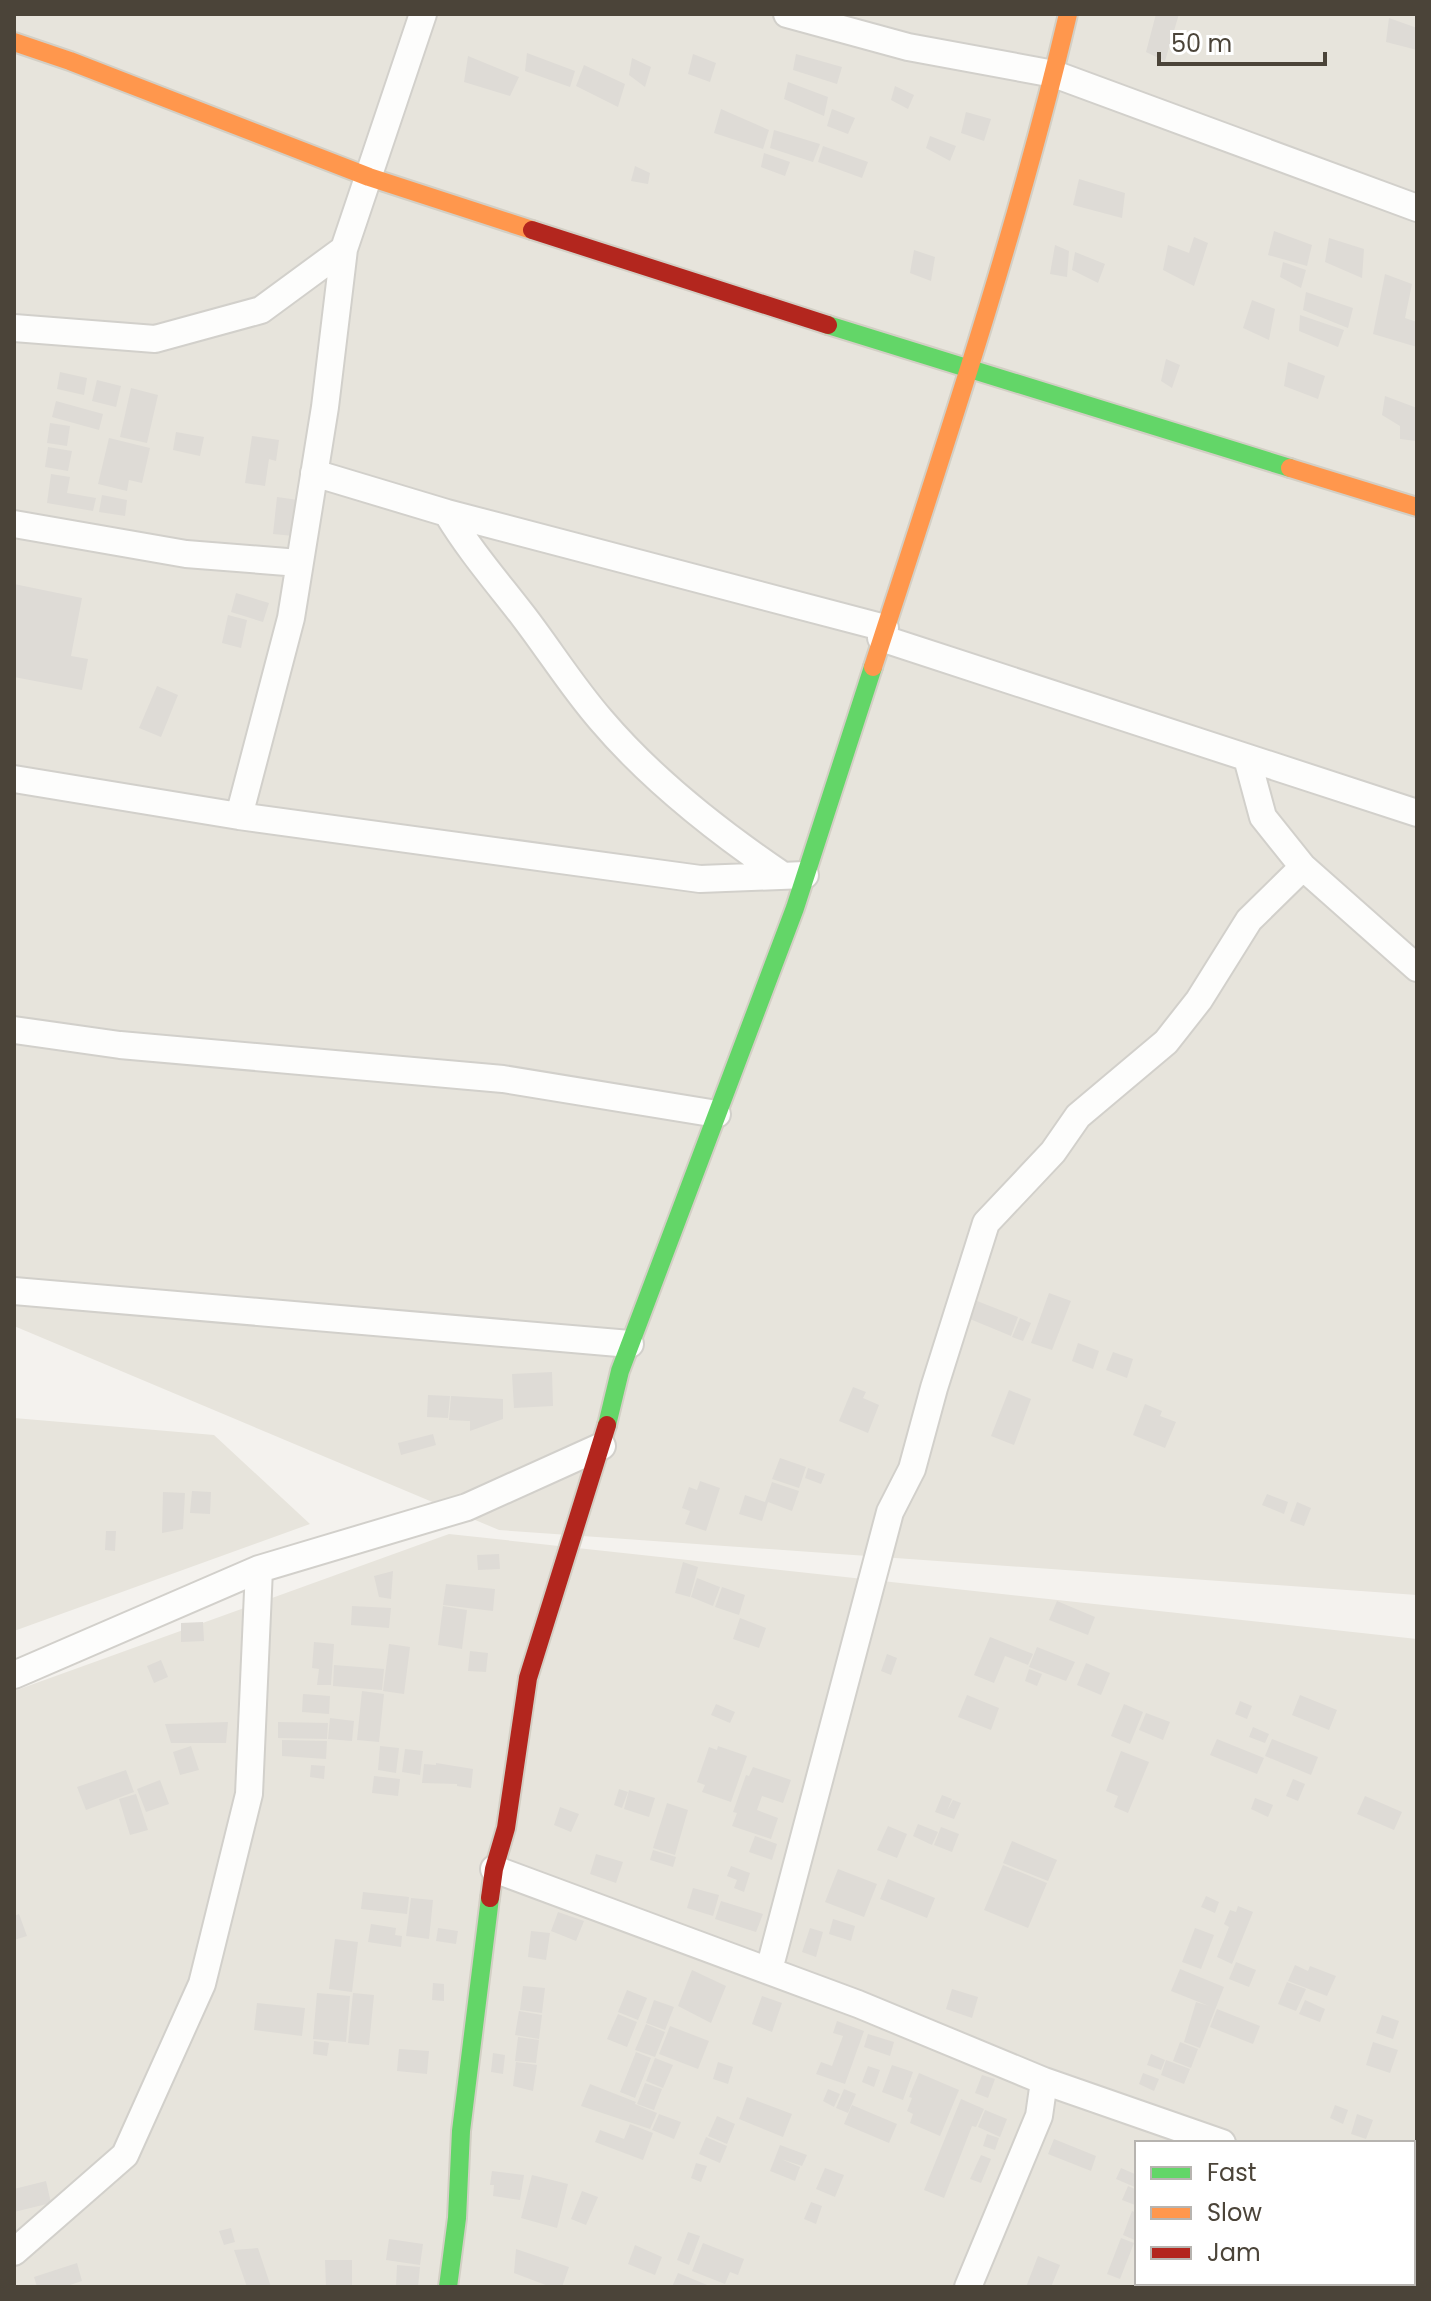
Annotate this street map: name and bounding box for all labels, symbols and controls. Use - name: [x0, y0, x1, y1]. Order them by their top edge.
- scale bar: [1159, 16, 1325, 66]
- text: 50 m: [1171, 27, 1232, 60]
- legend: [1135, 2141, 1415, 2285]
- text: Fast: [1207, 2156, 1257, 2189]
- text: Slow: [1207, 2196, 1262, 2229]
- text: Jam: [1207, 2236, 1261, 2269]

